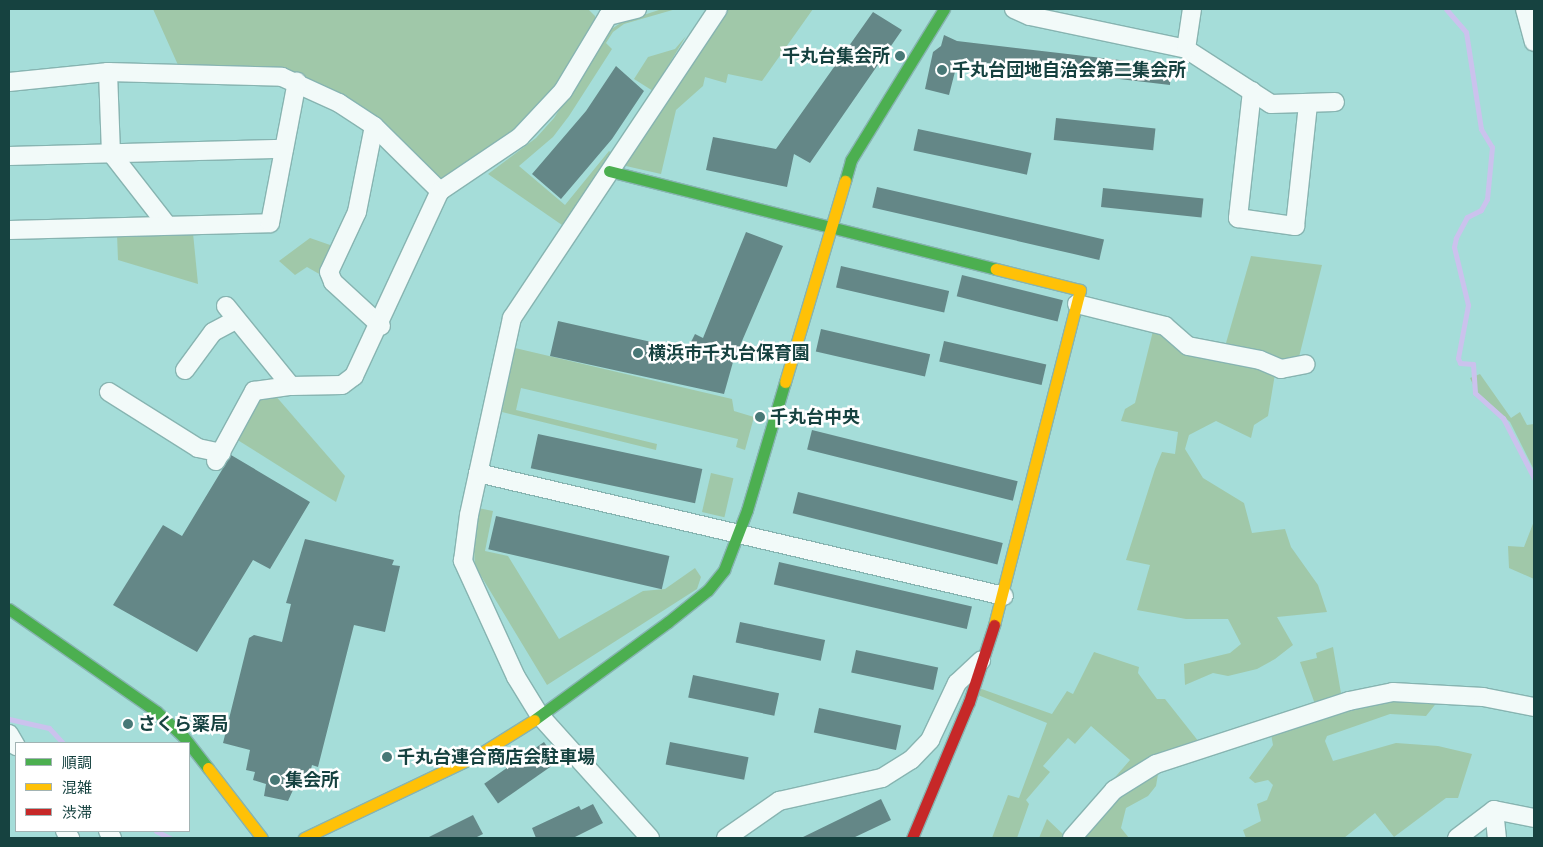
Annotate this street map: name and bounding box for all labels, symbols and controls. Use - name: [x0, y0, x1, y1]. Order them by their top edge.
- place label: 千丸台集会所: [782, 45, 890, 67]
- marker: 千丸台集会所: [894, 50, 906, 62]
- place label: 千丸台団地自治会第二集会所: [952, 59, 1186, 81]
- marker: 千丸台団地自治会第二集会所: [936, 64, 948, 76]
- place label: 横浜市千丸台保育園: [648, 342, 810, 364]
- marker: 横浜市千丸台保育園: [632, 347, 644, 359]
- place label: 千丸台中央: [770, 406, 860, 428]
- marker: 千丸台中央: [754, 411, 766, 423]
- place label: さくら薬局: [138, 713, 228, 735]
- marker: さくら薬局: [122, 718, 134, 730]
- legend: [15, 742, 190, 832]
- place label: 千丸台連合商店会駐車場: [397, 746, 595, 768]
- marker: 千丸台連合商店会駐車場: [381, 751, 393, 763]
- text: 順調: [62, 754, 92, 772]
- place label: 集会所: [285, 769, 339, 791]
- marker: 集会所: [269, 774, 281, 786]
- text: 混雑: [62, 779, 92, 797]
- text: 渋滞: [62, 804, 92, 822]

